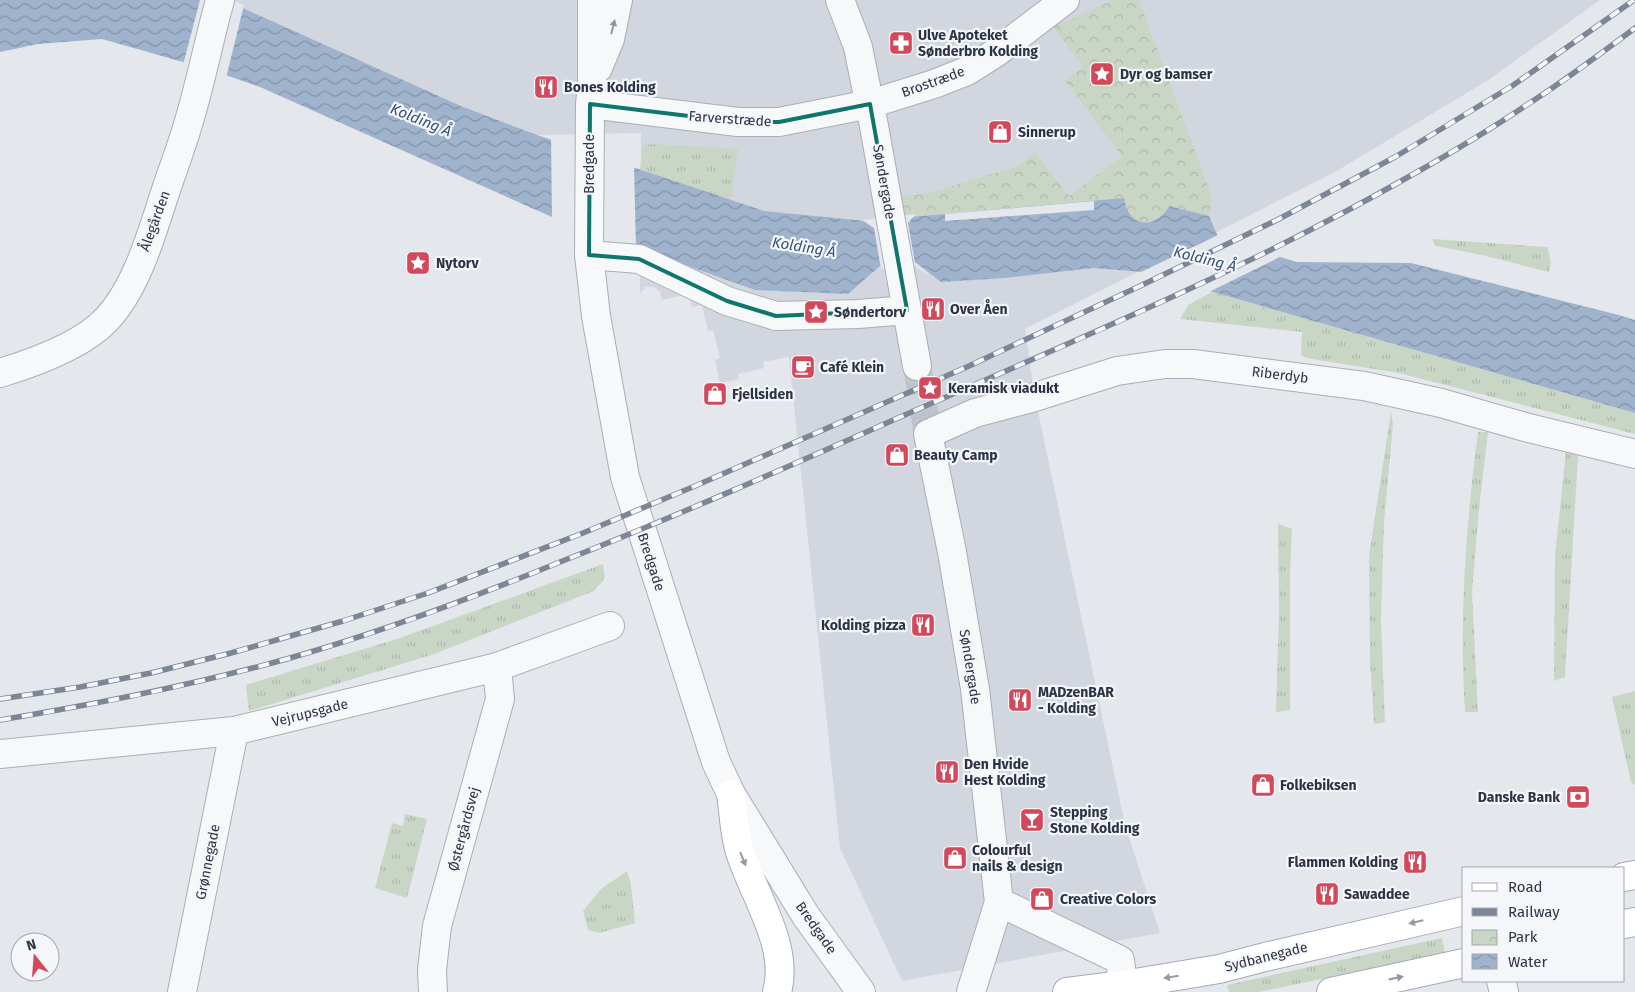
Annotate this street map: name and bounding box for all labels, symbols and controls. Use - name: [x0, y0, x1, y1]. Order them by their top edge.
- one-way arrow: [609, 19, 617, 34]
- place label: Ulve Apoteket Sønderbro Kolding: [918, 27, 1038, 60]
- pharmacy icon: Ulve Apoteket Sønderbro Kolding: [888, 30, 914, 56]
- place icon: Dyr og bamser: [1089, 61, 1115, 87]
- street label: Brostræde: [899, 63, 967, 101]
- place label: Dyr og bamser: [1120, 66, 1213, 83]
- restaurant icon: Bones Kolding: [533, 74, 559, 100]
- place label: Bones Kolding: [564, 79, 656, 96]
- water label: Kolding Å: [388, 100, 454, 140]
- street label: Farverstræde: [688, 108, 772, 130]
- shop icon: Sinnerup: [987, 119, 1013, 145]
- place label: Sinnerup: [1018, 124, 1076, 141]
- street label: Bredgade: [581, 134, 598, 194]
- street label: Søndergade: [869, 143, 899, 221]
- street label: Ålegården: [135, 188, 174, 254]
- water label: Kolding Å: [771, 233, 837, 261]
- water label: Kolding Å: [1172, 242, 1238, 276]
- place icon: Nytorv: [405, 250, 431, 276]
- place label: Nytorv: [436, 255, 479, 272]
- restaurant icon: Over Åen: [920, 296, 946, 322]
- place icon: Søndertorv: [803, 299, 829, 325]
- place label: Over Åen: [950, 299, 1007, 318]
- place label: Søndertorv: [834, 304, 907, 321]
- cafe icon: Café Klein: [790, 354, 816, 380]
- place label: Café Klein: [820, 359, 884, 376]
- street label: Riberdyb: [1251, 363, 1309, 387]
- place icon: Keramisk viadukt: [917, 375, 943, 401]
- place label: Keramisk viadukt: [948, 380, 1060, 397]
- shop icon: Fjellsiden: [702, 381, 728, 407]
- place label: Fjellsiden: [732, 386, 793, 403]
- shop icon: Beauty Camp: [884, 442, 910, 468]
- place label: Beauty Camp: [914, 447, 998, 464]
- street label: Bredgade: [634, 531, 668, 593]
- restaurant icon: Kolding pizza: [910, 612, 936, 638]
- place label: Kolding pizza: [821, 617, 906, 634]
- street label: Søndergade: [956, 628, 984, 706]
- place label: MADzenBAR - Kolding: [1038, 684, 1114, 717]
- restaurant icon: MADzenBAR - Kolding: [1007, 687, 1033, 713]
- street label: Vejrupsgade: [270, 695, 350, 731]
- place label: Den Hvide Hest Kolding: [964, 756, 1046, 789]
- restaurant icon: Den Hvide Hest Kolding: [934, 759, 960, 785]
- shop icon: Folkebiksen: [1250, 772, 1276, 798]
- place label: Folkebiksen: [1280, 777, 1356, 794]
- bank icon: Danske Bank: [1565, 784, 1591, 810]
- street label: Østergårdsvej: [445, 785, 483, 873]
- place label: Danske Bank: [1478, 789, 1560, 806]
- place label: Stepping Stone Kolding: [1050, 804, 1140, 837]
- bar icon: Stepping Stone Kolding: [1019, 807, 1045, 833]
- street label: Grønnegade: [192, 823, 224, 901]
- place label: Colourful nails & design: [972, 842, 1063, 875]
- shop icon: Colourful nails & design: [942, 845, 968, 871]
- restaurant icon: Flammen Kolding: [1402, 849, 1428, 875]
- one-way arrow: [739, 852, 747, 867]
- place label: Flammen Kolding: [1288, 854, 1398, 871]
- legend: [1462, 867, 1625, 982]
- text: Road: [1508, 878, 1543, 896]
- restaurant icon: Sawaddee: [1314, 881, 1340, 907]
- shop icon: Creative Colors: [1029, 886, 1055, 912]
- place label: Sawaddee: [1344, 886, 1410, 903]
- place label: Creative Colors: [1060, 891, 1156, 908]
- street label: Bredgade: [792, 898, 840, 958]
- text: Railway: [1508, 903, 1560, 921]
- one-way arrow: [1409, 918, 1424, 926]
- text: Park: [1508, 928, 1538, 946]
- north arrow: [10, 932, 60, 982]
- text: N: [24, 936, 38, 955]
- street label: Sydbanegade: [1223, 938, 1309, 976]
- text: Water: [1508, 953, 1547, 971]
- one-way arrow: [1162, 973, 1178, 981]
- one-way arrow: [1388, 974, 1403, 982]

